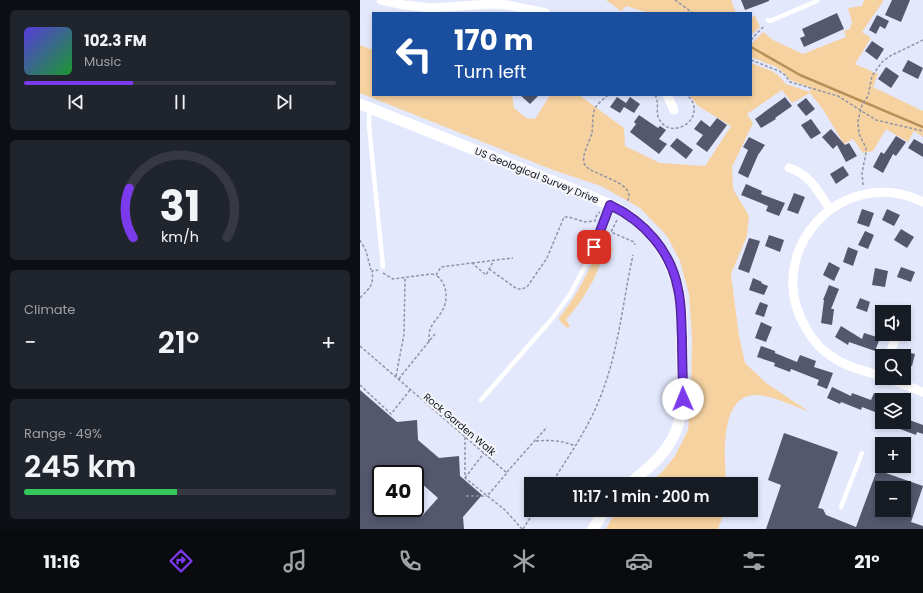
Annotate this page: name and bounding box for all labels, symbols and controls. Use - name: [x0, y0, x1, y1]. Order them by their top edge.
- text: 170 m: [454, 21, 533, 60]
- icon: left: [388, 28, 440, 80]
- text: 102.3 FM: [84, 30, 146, 51]
- text: Music: [84, 52, 121, 71]
- text: Turn left: [454, 59, 526, 84]
- icon: previous: [65, 91, 87, 113]
- icon: pause: [169, 91, 191, 113]
- icon: next: [273, 91, 295, 113]
- street label: US Geological Survey Drive: [472, 144, 601, 207]
- text: 31: [160, 176, 200, 235]
- text: km/h: [161, 226, 199, 246]
- pin: [577, 230, 611, 264]
- icon: arrive: [583, 236, 605, 258]
- text: Climate: [24, 300, 75, 319]
- map controls: [875, 305, 911, 517]
- button: sound: [875, 305, 911, 341]
- text: 21°: [158, 321, 199, 364]
- text: −: [24, 327, 36, 358]
- text: +: [321, 327, 336, 358]
- button: search: [875, 349, 911, 385]
- position arrow: [662, 378, 704, 420]
- street label: Rock Garden Walk: [420, 389, 500, 460]
- button: layers: [875, 393, 911, 429]
- text: Range · 49%: [24, 424, 102, 443]
- button: +: [875, 437, 911, 473]
- text: 245 km: [24, 445, 136, 488]
- speed limit sign: 40: [372, 465, 424, 517]
- button: −: [875, 481, 911, 517]
- text: 11:17 · 1 min · 200 m: [573, 486, 709, 507]
- icon: directions: [167, 547, 195, 575]
- icon: music: [281, 547, 309, 575]
- icon: phone: [396, 547, 424, 575]
- icon: climate: [510, 547, 538, 575]
- icon: car: [625, 547, 653, 575]
- icon: filters: [740, 547, 768, 575]
- text: 11:16: [43, 549, 80, 574]
- text: 21°: [854, 549, 880, 574]

